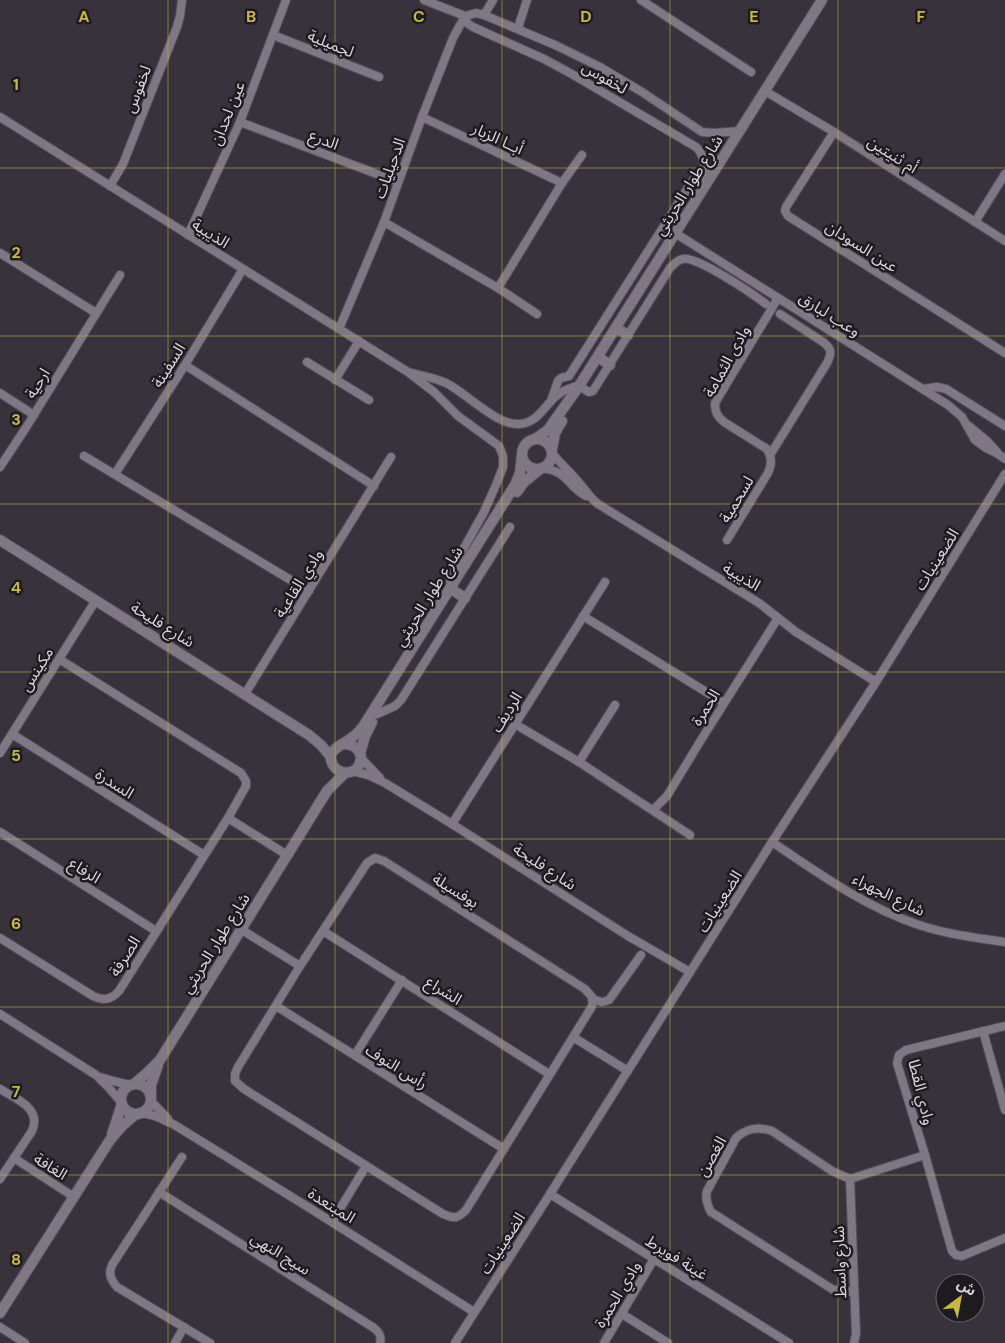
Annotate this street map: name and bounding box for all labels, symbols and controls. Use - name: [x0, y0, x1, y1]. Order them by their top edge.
- text: A: [78, 6, 90, 27]
- text: B: [246, 6, 256, 27]
- text: C: [413, 6, 425, 27]
- text: D: [580, 6, 592, 27]
- text: E: [749, 6, 759, 27]
- text: F: [917, 6, 926, 27]
- street label: لجميلية: [305, 25, 357, 62]
- street label: لخفوس: [578, 56, 631, 99]
- street label: لخفوس: [119, 62, 156, 116]
- text: 1: [13, 74, 19, 95]
- street label: عين لحدان: [205, 78, 250, 148]
- street label: أبــا الزبار: [468, 117, 527, 159]
- street label: الدرع: [305, 124, 342, 157]
- street label: شارع طوار الحريثي: [649, 131, 729, 240]
- street label: أم ثنيتين: [863, 131, 922, 180]
- street label: الدحيليات: [369, 135, 410, 201]
- street label: الذيبية: [188, 214, 233, 253]
- street label: عين السودان: [822, 216, 902, 277]
- text: 2: [11, 242, 21, 263]
- street label: وعب لبارق: [795, 287, 865, 342]
- street label: وادى الثمامة: [698, 322, 755, 401]
- street label: السفينة: [147, 339, 190, 391]
- street label: ارحية: [20, 364, 55, 402]
- text: 3: [11, 409, 21, 430]
- street label: لسحمية: [714, 472, 759, 527]
- street label: الضعينيات: [909, 524, 964, 594]
- street label: شارع طوار الحريثي: [389, 542, 469, 651]
- street label: وادي القاعية: [269, 545, 329, 623]
- street label: الذيبية: [719, 557, 765, 596]
- text: 4: [11, 577, 21, 598]
- street label: شارع فليحة: [126, 597, 199, 654]
- street label: مكينس: [15, 643, 58, 695]
- street label: الحمرة: [686, 685, 725, 730]
- street label: الرديف: [486, 688, 527, 736]
- text: 5: [11, 745, 21, 766]
- street label: السدرة: [91, 763, 138, 803]
- street label: شارع فليحة: [508, 838, 580, 896]
- street label: الرفاع: [64, 853, 105, 890]
- street label: الضعينيات: [692, 866, 747, 936]
- street label: بوفسيلة: [428, 868, 483, 913]
- street label: شارع الجهراء: [848, 868, 928, 923]
- street label: شارع طوار الحريثي: [176, 889, 256, 998]
- text: 6: [11, 913, 21, 934]
- street label: الصرفة: [104, 932, 145, 980]
- street label: الشراع: [420, 971, 466, 1011]
- street label: رأس النوف: [362, 1039, 432, 1094]
- street label: وادي القطا: [902, 1057, 940, 1128]
- text: 7: [12, 1081, 21, 1102]
- street label: الغصن: [692, 1132, 731, 1180]
- street label: الغافة: [30, 1148, 72, 1185]
- street label: المبتعدة: [304, 1183, 359, 1228]
- street label: الضعينيات: [475, 1208, 530, 1278]
- street label: شارع واسط: [828, 1225, 853, 1298]
- street label: سيج النهي: [246, 1227, 314, 1282]
- street label: غينة فويرط: [642, 1230, 712, 1285]
- text: 8: [11, 1249, 21, 1270]
- street label: وادي الحمرة: [589, 1257, 647, 1333]
- north arrow: [935, 1273, 985, 1323]
- text: ش: [954, 1274, 980, 1300]

